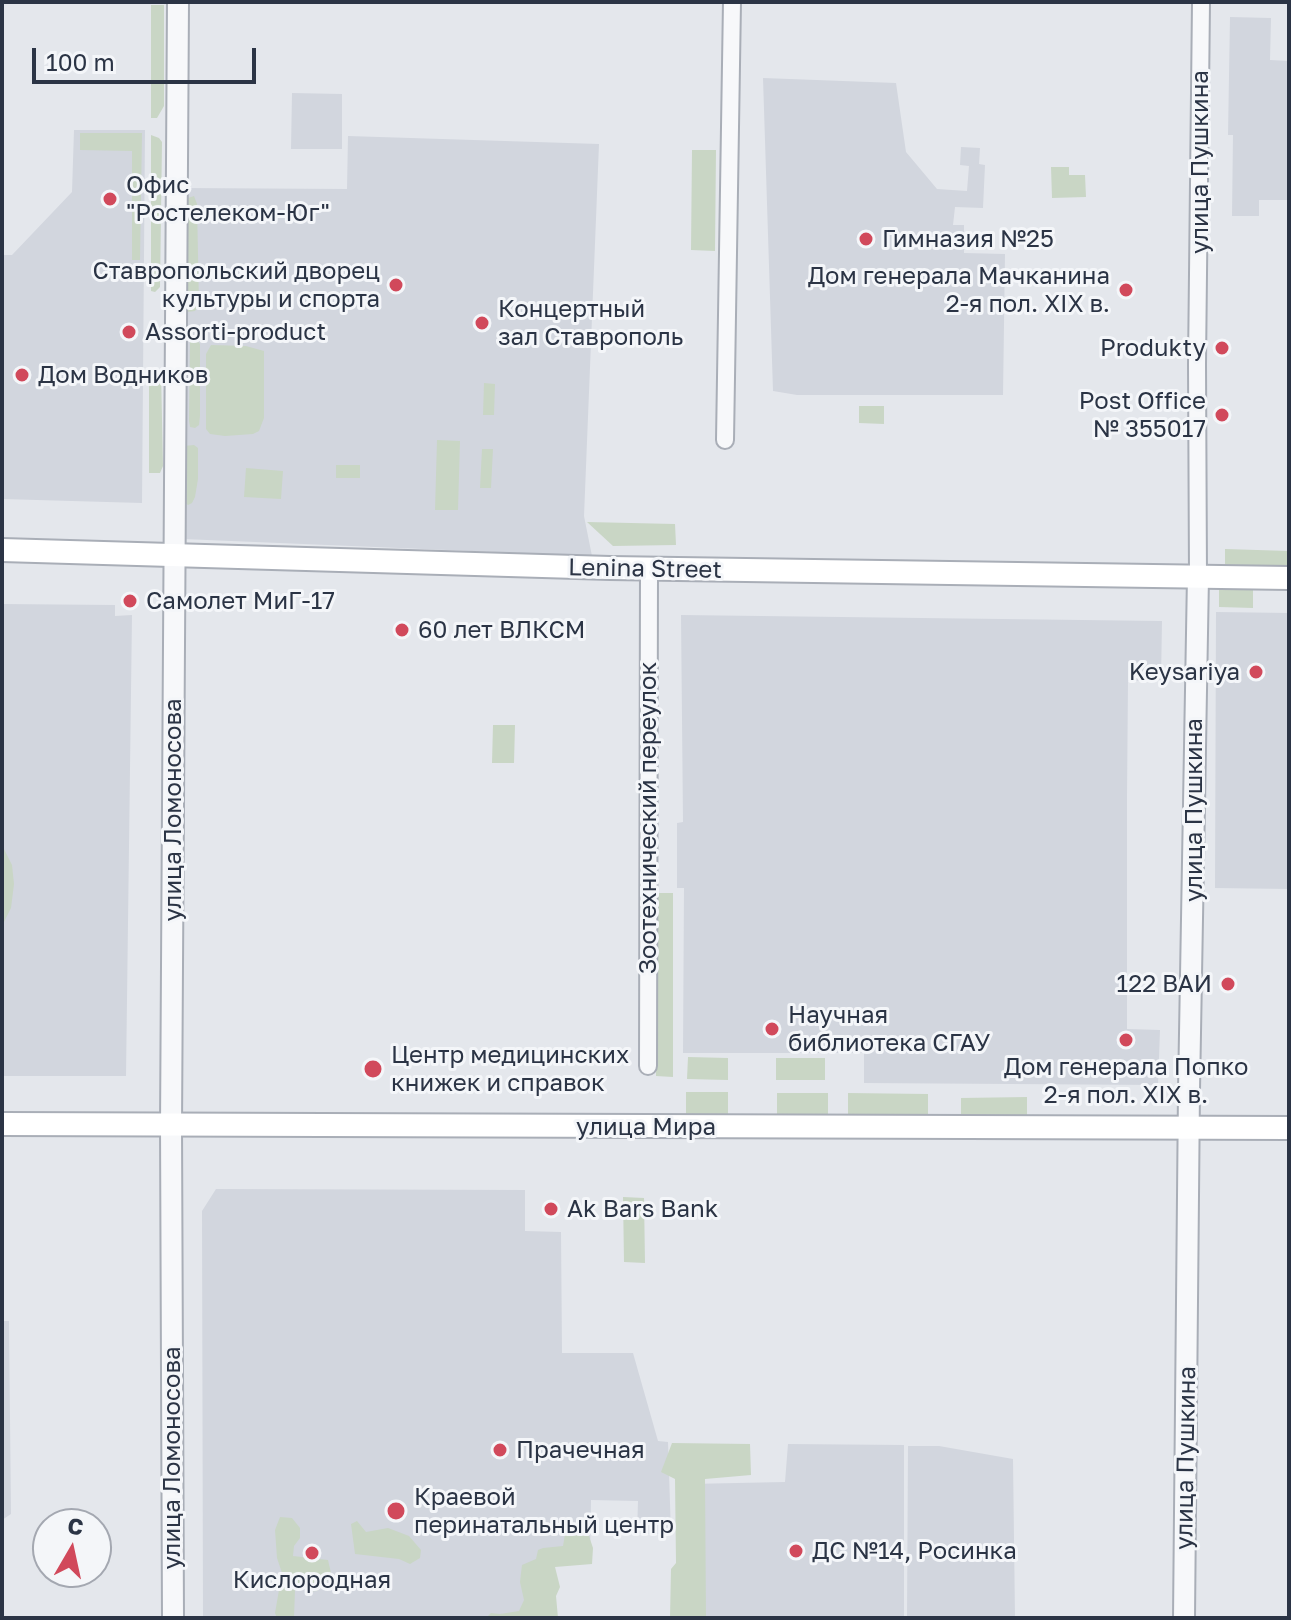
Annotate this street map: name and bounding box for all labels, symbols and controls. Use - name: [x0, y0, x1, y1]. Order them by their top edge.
- scale bar: [36, 32, 260, 82]
- text: 100 m: [46, 47, 115, 76]
- street label: улица Пушкина: [1186, 70, 1214, 254]
- place label: Офис "Ростелеком-Юг": [126, 171, 330, 227]
- marker: Офис "Ростелеком-Юг": [101, 190, 119, 208]
- place label: Гимназия №25: [882, 225, 1054, 253]
- marker: Гимназия №25: [857, 230, 875, 248]
- place label: Ставропольский дворец культуры и спорта: [92, 257, 380, 313]
- place label: Дом генерала Мачканина 2-я пол. XIX в.: [808, 262, 1110, 318]
- marker: Ставропольский дворец культуры и спорта: [387, 276, 405, 294]
- marker: Дом генерала Мачканина 2-я пол. XIX в.: [1117, 281, 1135, 299]
- place label: Концертный зал Ставрополь: [498, 295, 683, 351]
- marker: Концертный зал Ставрополь: [473, 314, 491, 332]
- place label: Assorti-product: [145, 318, 326, 346]
- marker: Assorti-product: [120, 323, 138, 341]
- place label: Produkty: [1100, 334, 1206, 362]
- marker: Produkty: [1213, 339, 1231, 357]
- place label: Дом Водников: [38, 361, 208, 389]
- marker: Дом Водников: [13, 366, 31, 384]
- place label: Post Office № 355017: [1079, 387, 1206, 443]
- marker: Post Office № 355017: [1213, 406, 1231, 424]
- street label: Lenina Street: [568, 553, 722, 585]
- place label: Самолет МиГ-17: [146, 587, 335, 615]
- marker: Самолет МиГ-17: [121, 592, 139, 610]
- place label: 60 лет ВЛКСМ: [418, 616, 585, 644]
- marker: 60 лет ВЛКСМ: [393, 621, 411, 639]
- place label: Keysariya: [1129, 658, 1240, 686]
- street label: Зоотехнический переулок: [634, 662, 662, 974]
- marker: Keysariya: [1247, 663, 1265, 681]
- street label: улица Ломоносова: [159, 698, 187, 922]
- street label: улица Пушкина: [1180, 718, 1208, 902]
- place label: 122 ВАИ: [1117, 970, 1212, 998]
- marker: 122 ВАИ: [1219, 975, 1237, 993]
- place label: Научная библиотека СГАУ: [788, 1001, 990, 1057]
- marker: Научная библиотека СГАУ: [763, 1020, 781, 1038]
- marker: Дом генерала Попко 2-я пол. XIX в.: [1117, 1031, 1135, 1049]
- place label: Центр медицинских книжек и справок: [391, 1041, 629, 1097]
- place label: Дом генерала Попко 2-я пол. XIX в.: [1004, 1053, 1248, 1109]
- marker: Центр медицинских книжек и справок: [362, 1058, 384, 1080]
- street label: улица Мира: [576, 1113, 716, 1141]
- place label: Ak Bars Bank: [567, 1195, 718, 1223]
- marker: Ak Bars Bank: [542, 1200, 560, 1218]
- street label: улица Ломоносова: [158, 1346, 186, 1570]
- street label: улица Пушкина: [1170, 1366, 1202, 1550]
- place label: Прачечная: [516, 1436, 645, 1464]
- marker: Прачечная: [491, 1441, 509, 1459]
- place label: Краевой перинатальный центр: [414, 1483, 674, 1539]
- marker: Краевой перинатальный центр: [385, 1500, 407, 1522]
- north arrow: [32, 1508, 112, 1588]
- text: С: [66, 1511, 85, 1540]
- place label: ДС №14, Росинка: [812, 1537, 1017, 1565]
- marker: ДС №14, Росинка: [787, 1542, 805, 1560]
- marker: Кислородная: [303, 1544, 321, 1562]
- place label: Кислородная: [233, 1566, 391, 1594]

